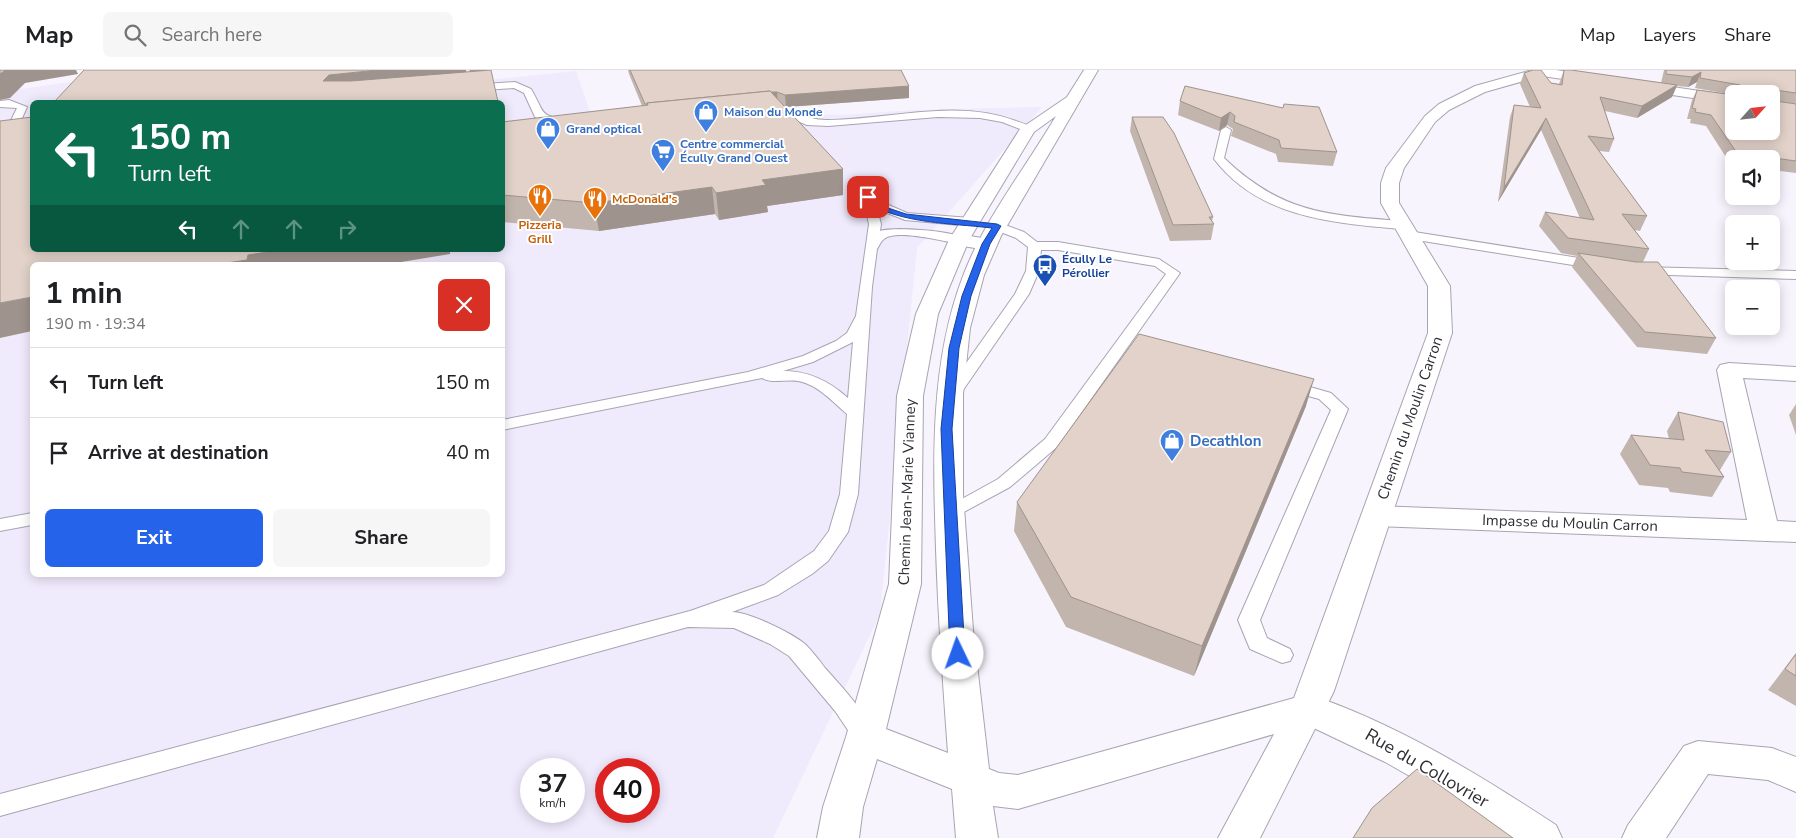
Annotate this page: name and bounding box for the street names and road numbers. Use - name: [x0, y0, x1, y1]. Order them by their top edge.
- street label: Chemin du Moulin Carron: [1373, 334, 1447, 502]
- street label: Chemin Jean-Marie Vianney: [894, 398, 920, 586]
- street label: Impasse du Moulin Carron: [1482, 510, 1658, 536]
- street label: Rue du Collovrier: [1361, 723, 1494, 814]

